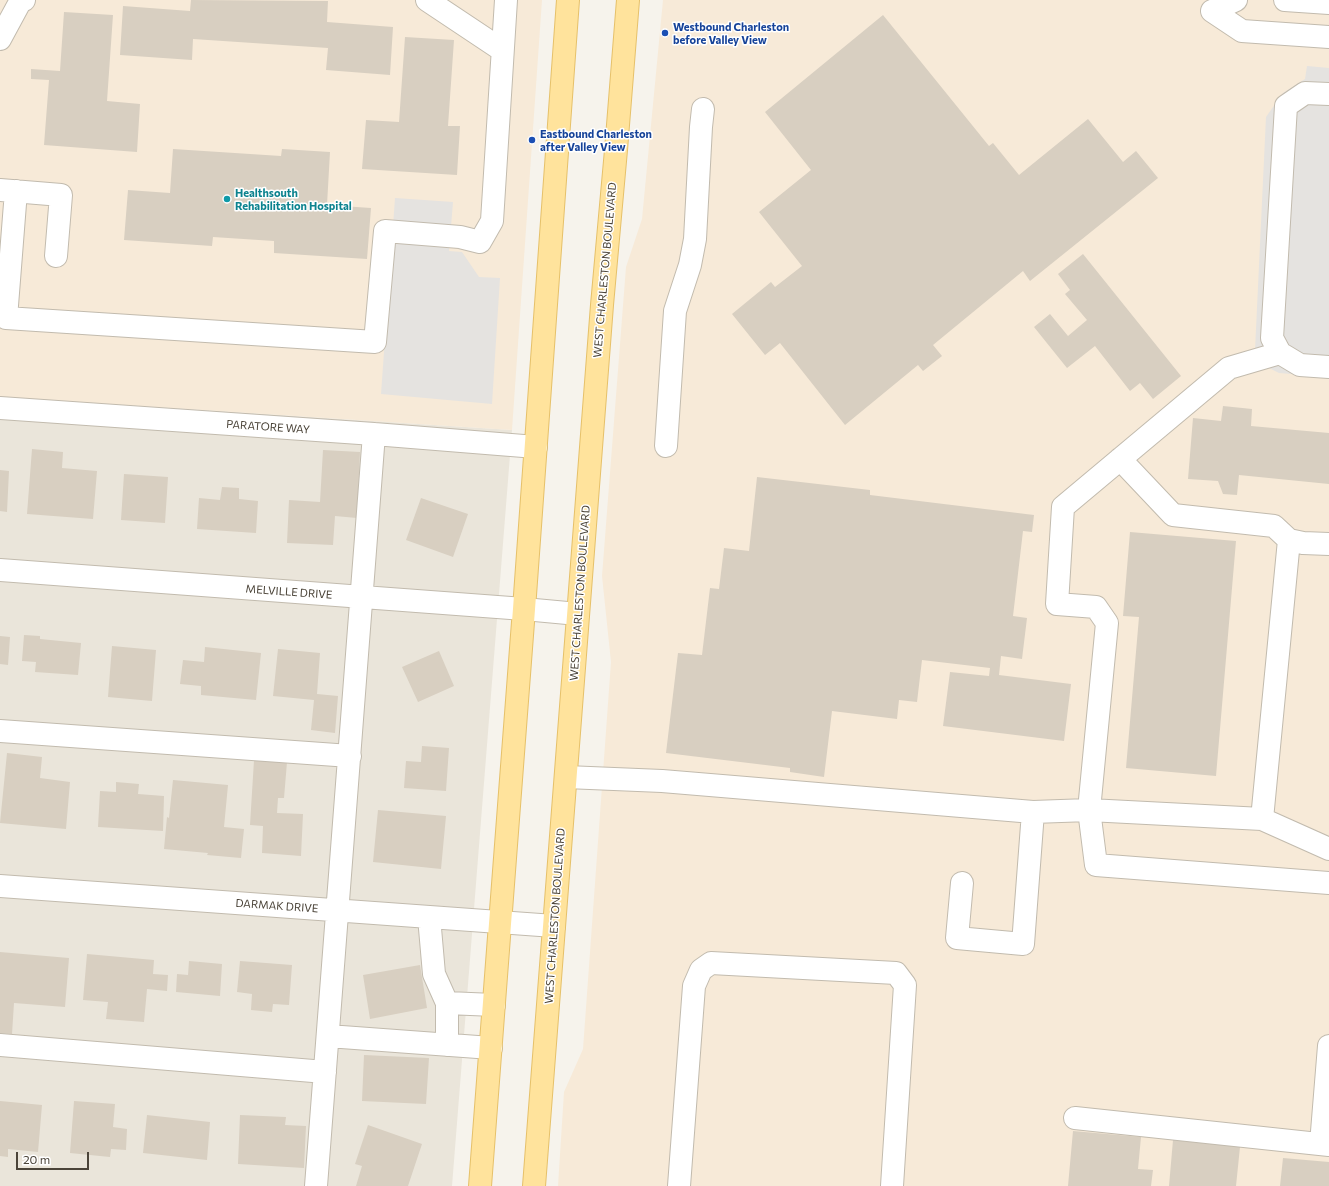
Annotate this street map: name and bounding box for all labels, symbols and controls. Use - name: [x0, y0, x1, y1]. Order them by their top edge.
- place label: Westbound Charleston before Valley View: [673, 20, 789, 46]
- marker: Westbound Charleston before Valley View: [660, 28, 670, 38]
- place label: Eastbound Charleston after Valley View: [540, 127, 652, 153]
- marker: Eastbound Charleston after Valley View: [527, 135, 537, 145]
- street label: WEST CHARLESTON BOULEVARD: [591, 182, 619, 358]
- place label: Healthsouth Rehabilitation Hospital: [235, 186, 352, 212]
- marker: Healthsouth Rehabilitation Hospital: [222, 194, 232, 204]
- street label: PARATORE WAY: [226, 417, 310, 437]
- street label: WEST CHARLESTON BOULEVARD: [567, 505, 593, 681]
- street label: MELVILLE DRIVE: [245, 582, 333, 602]
- street label: WEST CHARLESTON BOULEVARD: [542, 828, 568, 1004]
- street label: DARMAK DRIVE: [235, 897, 319, 915]
- scale bar: [18, 1144, 91, 1170]
- text: 20 m: [23, 1152, 50, 1166]

